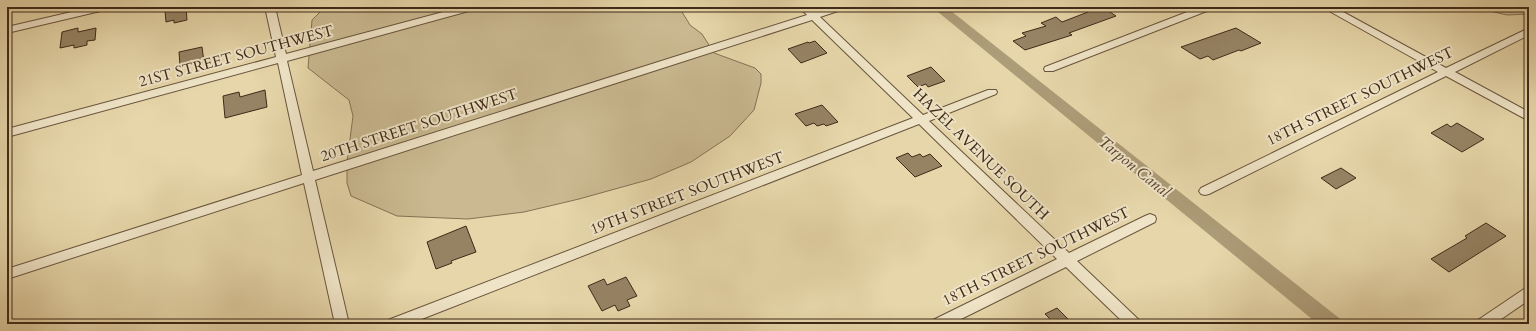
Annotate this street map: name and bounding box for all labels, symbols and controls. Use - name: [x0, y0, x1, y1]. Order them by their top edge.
- street label: 21ST STREET SOUTHWEST: [136, 20, 336, 92]
- street label: 18TH STREET SOUTHWEST: [1263, 42, 1457, 150]
- street label: 20TH STREET SOUTHWEST: [318, 84, 520, 166]
- street label: HAZEL AVENUE SOUTH: [909, 84, 1054, 225]
- water label: Tarpon Canal: [1094, 131, 1175, 203]
- street label: 19TH STREET SOUTHWEST: [587, 147, 787, 239]
- street label: 18TH STREET SOUTHWEST: [939, 202, 1133, 310]

